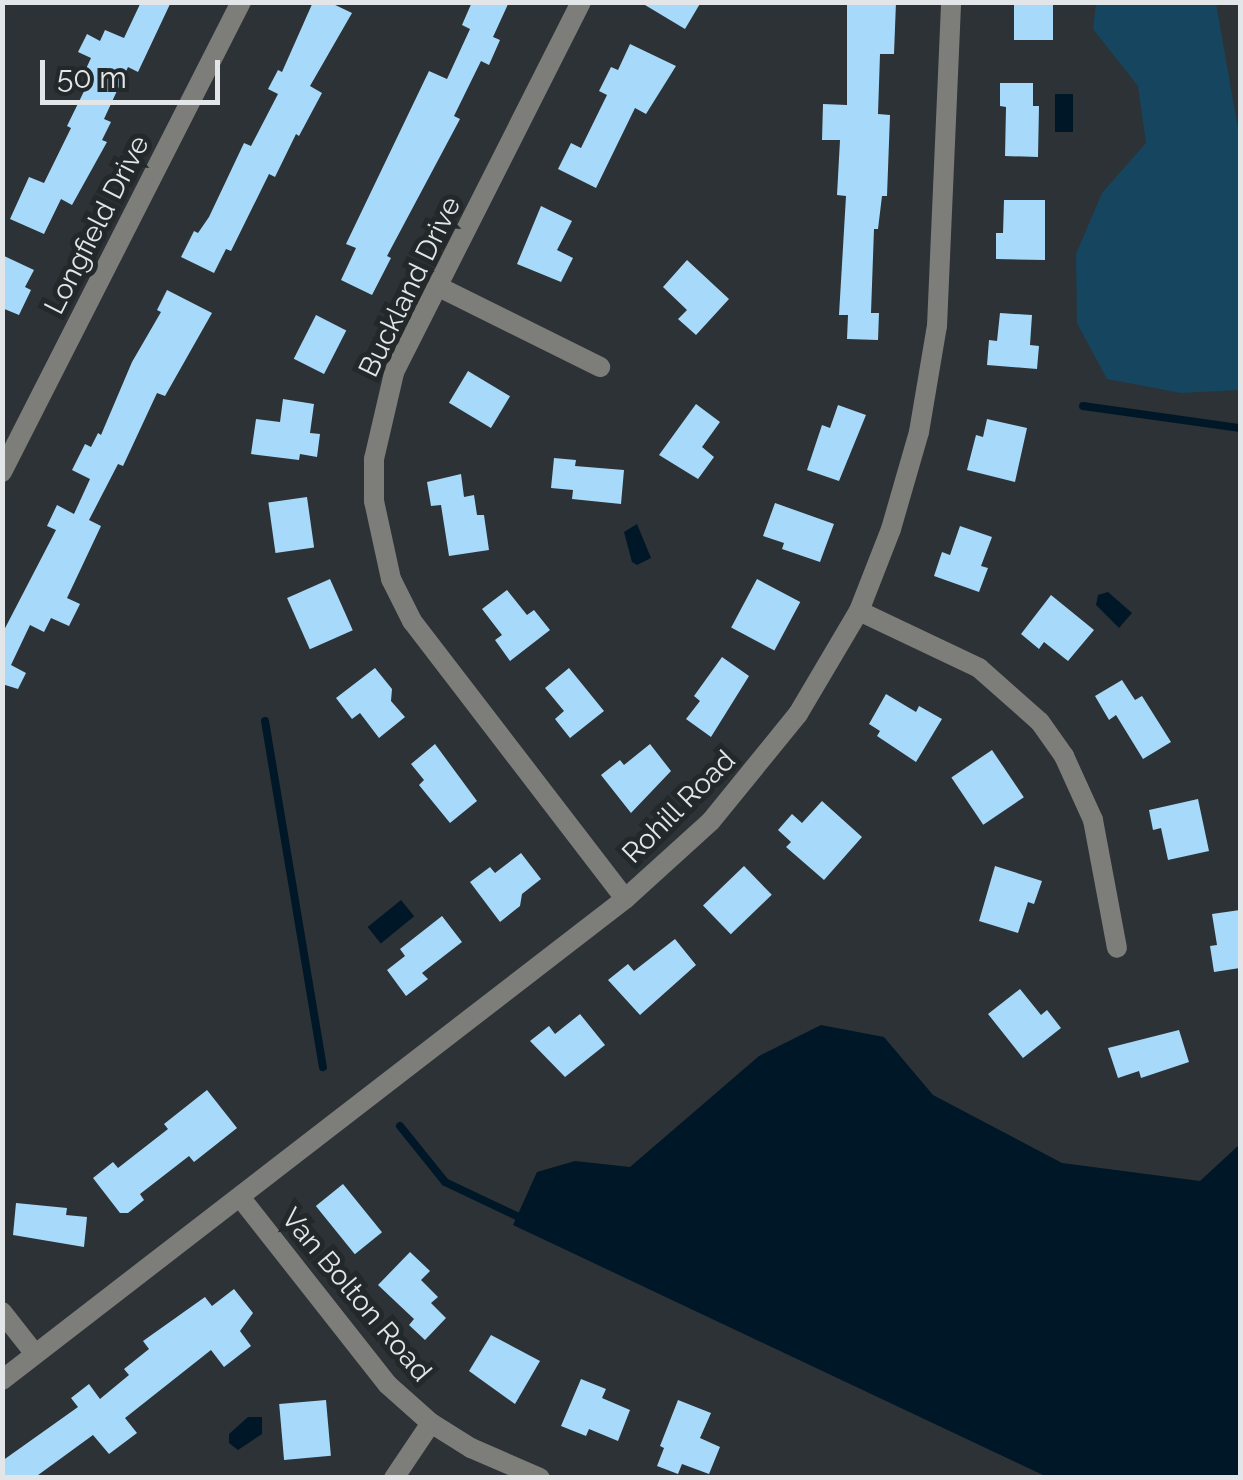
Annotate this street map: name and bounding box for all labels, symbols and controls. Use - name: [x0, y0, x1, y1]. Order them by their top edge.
- scale bar: [45, 40, 225, 102]
- text: 50 m: [57, 60, 127, 95]
- street label: Longfield Drive: [38, 130, 156, 320]
- street label: Buckland Drive: [352, 192, 468, 382]
- street label: Rohill Road: [615, 743, 743, 871]
- street label: Van Bolton Road: [274, 1202, 438, 1388]

